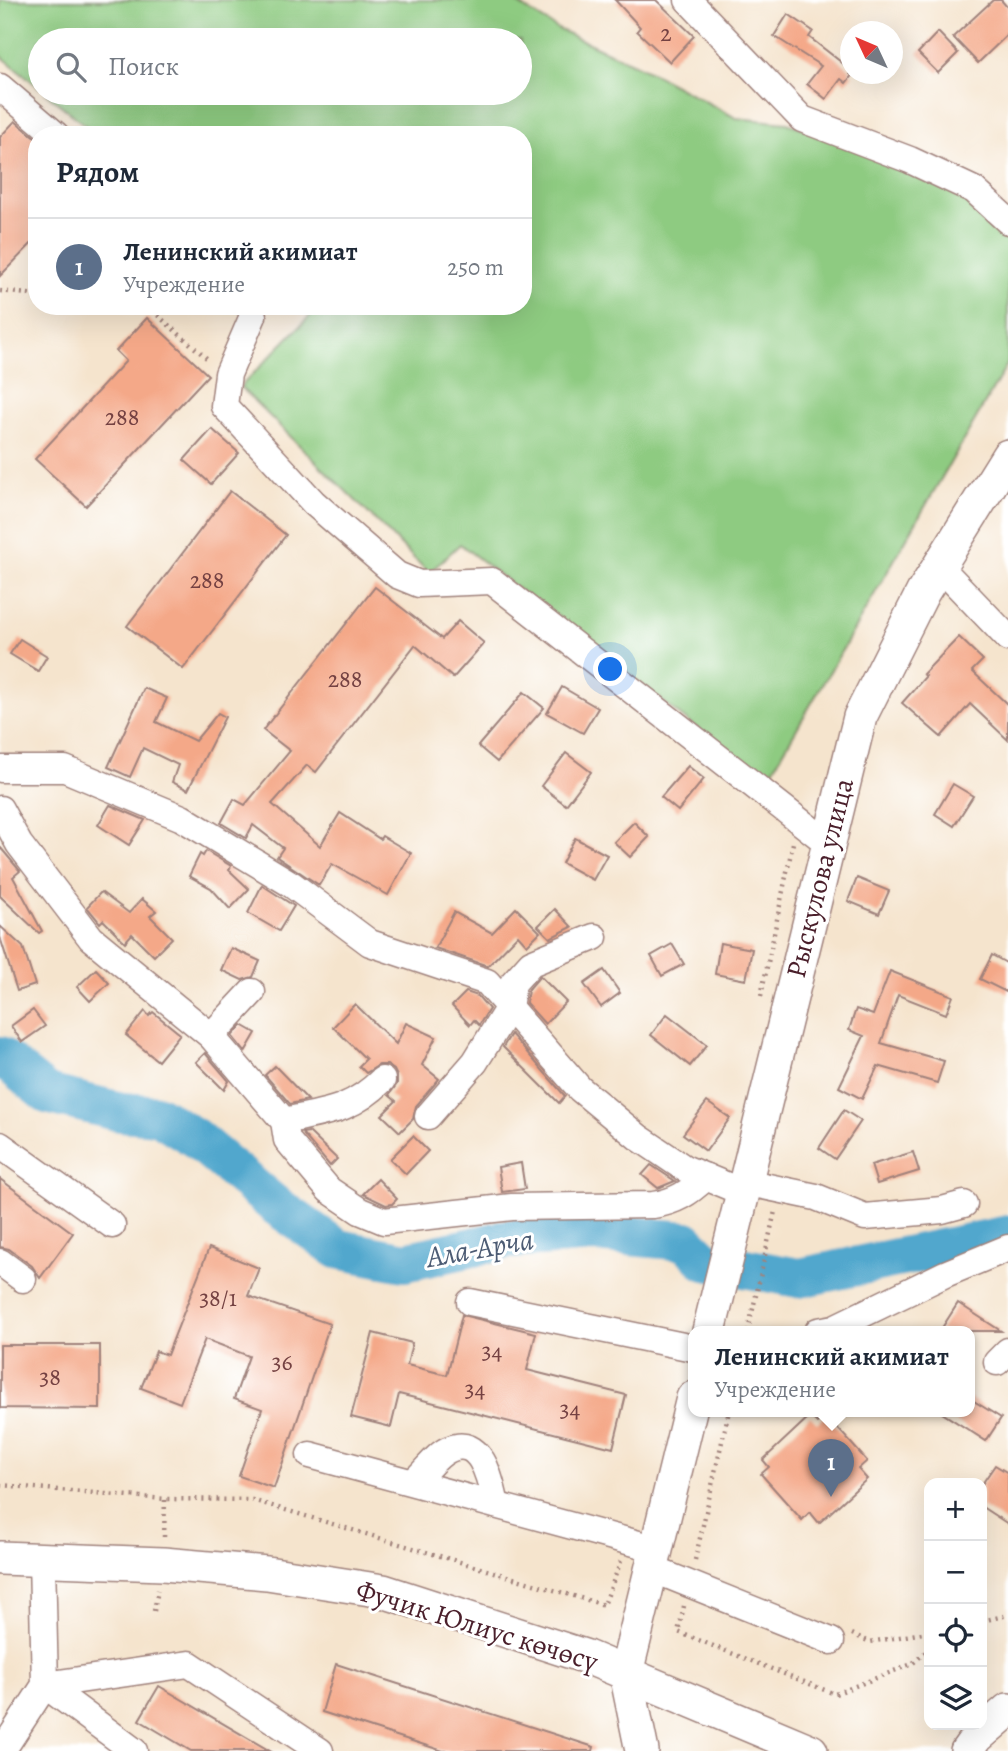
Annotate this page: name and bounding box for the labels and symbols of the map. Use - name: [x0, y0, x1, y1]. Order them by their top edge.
- house number: 2: [660, 17, 672, 49]
- north arrow: [840, 21, 903, 84]
- house number: 288: [105, 401, 139, 433]
- house number: 288: [190, 564, 224, 596]
- your location: [593, 652, 627, 686]
- house number: 288: [328, 663, 362, 695]
- street label: Рыскулова улица: [777, 774, 863, 982]
- water label: Ала-Арча: [421, 1219, 537, 1277]
- house number: 38/1: [199, 1282, 237, 1314]
- house number: 34: [482, 1335, 503, 1367]
- house number: 36: [271, 1346, 293, 1378]
- house number: 38: [39, 1361, 61, 1393]
- house number: 34: [465, 1373, 486, 1405]
- house number: 34: [560, 1393, 581, 1425]
- pin: 1: [808, 1439, 854, 1497]
- street label: Фучик Юлиус көчөсү: [351, 1571, 603, 1681]

